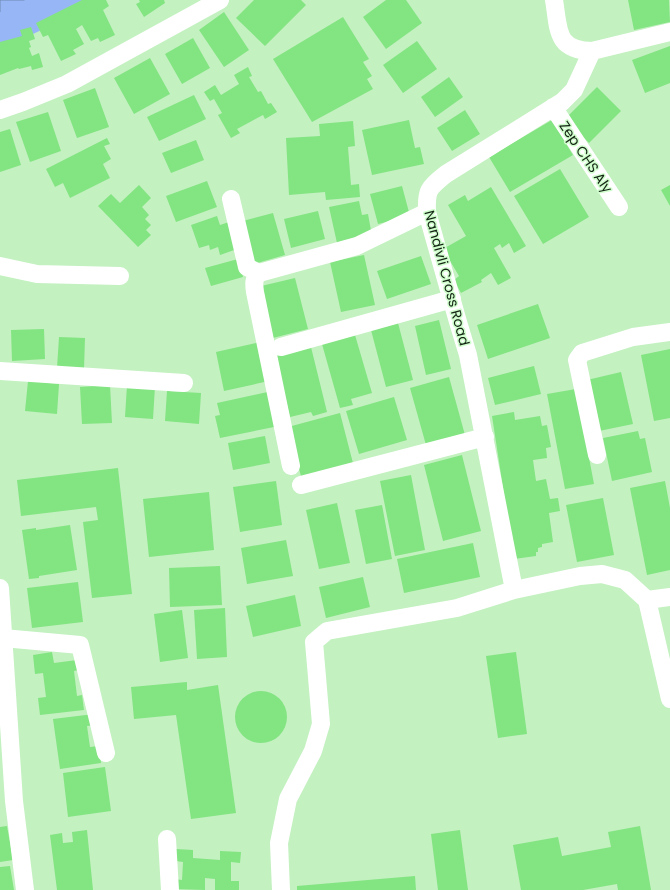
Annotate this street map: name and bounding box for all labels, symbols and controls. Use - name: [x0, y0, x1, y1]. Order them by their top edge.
- street label: Zep CHS Aly: [555, 117, 617, 197]
- street label: Nandivli Cross Road: [419, 208, 475, 348]

